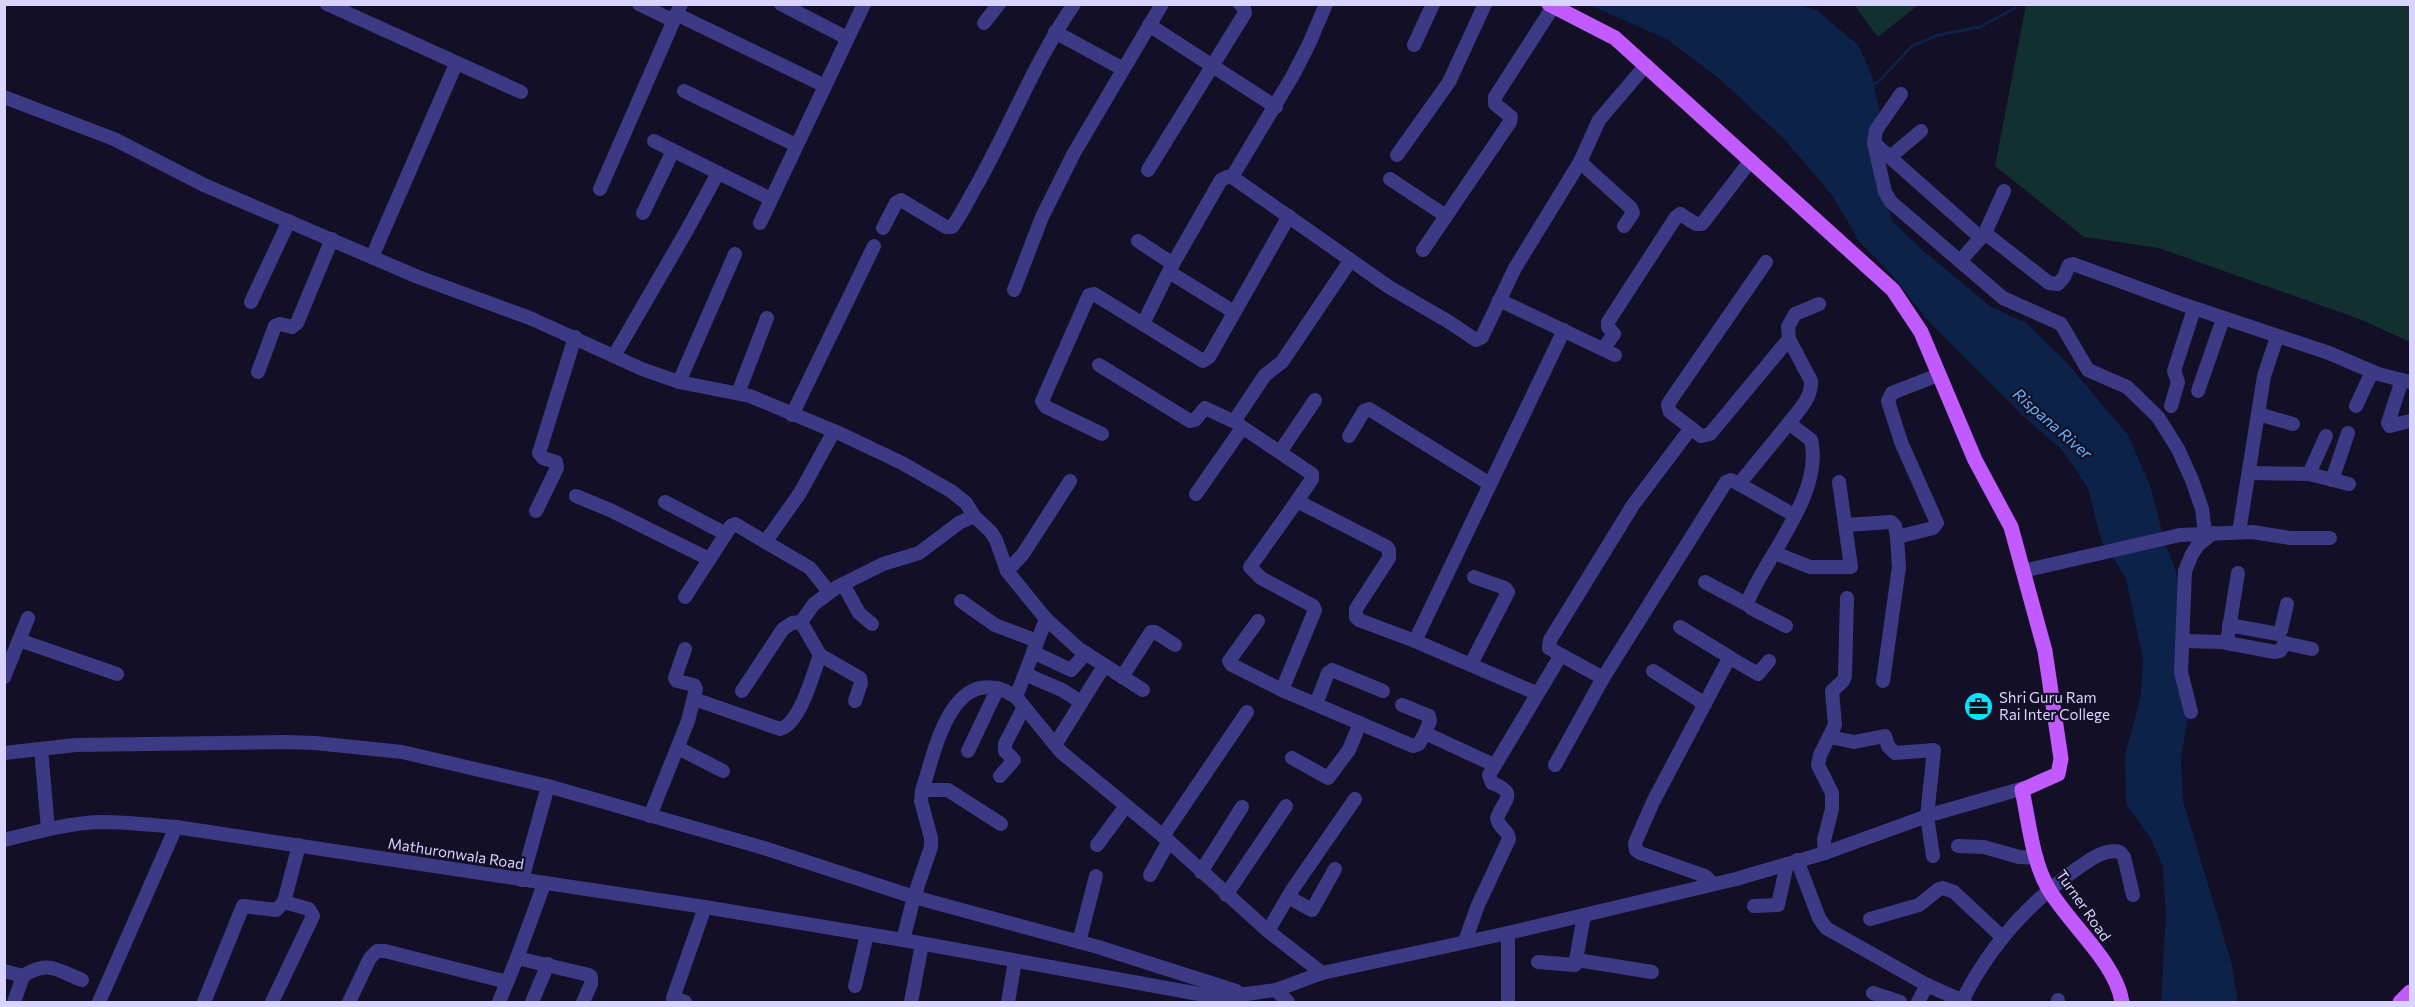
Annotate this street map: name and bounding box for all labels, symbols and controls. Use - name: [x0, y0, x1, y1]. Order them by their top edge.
- water label: Rispana River: [2010, 384, 2097, 463]
- place label: Shri Guru Ram Rai Inter College: [1999, 688, 2110, 723]
- office icon: Shri Guru Ram Rai Inter College: [1962, 690, 1994, 722]
- street label: Mathuronwala Road: [387, 833, 525, 873]
- street label: Turner Road: [2053, 866, 2115, 944]

